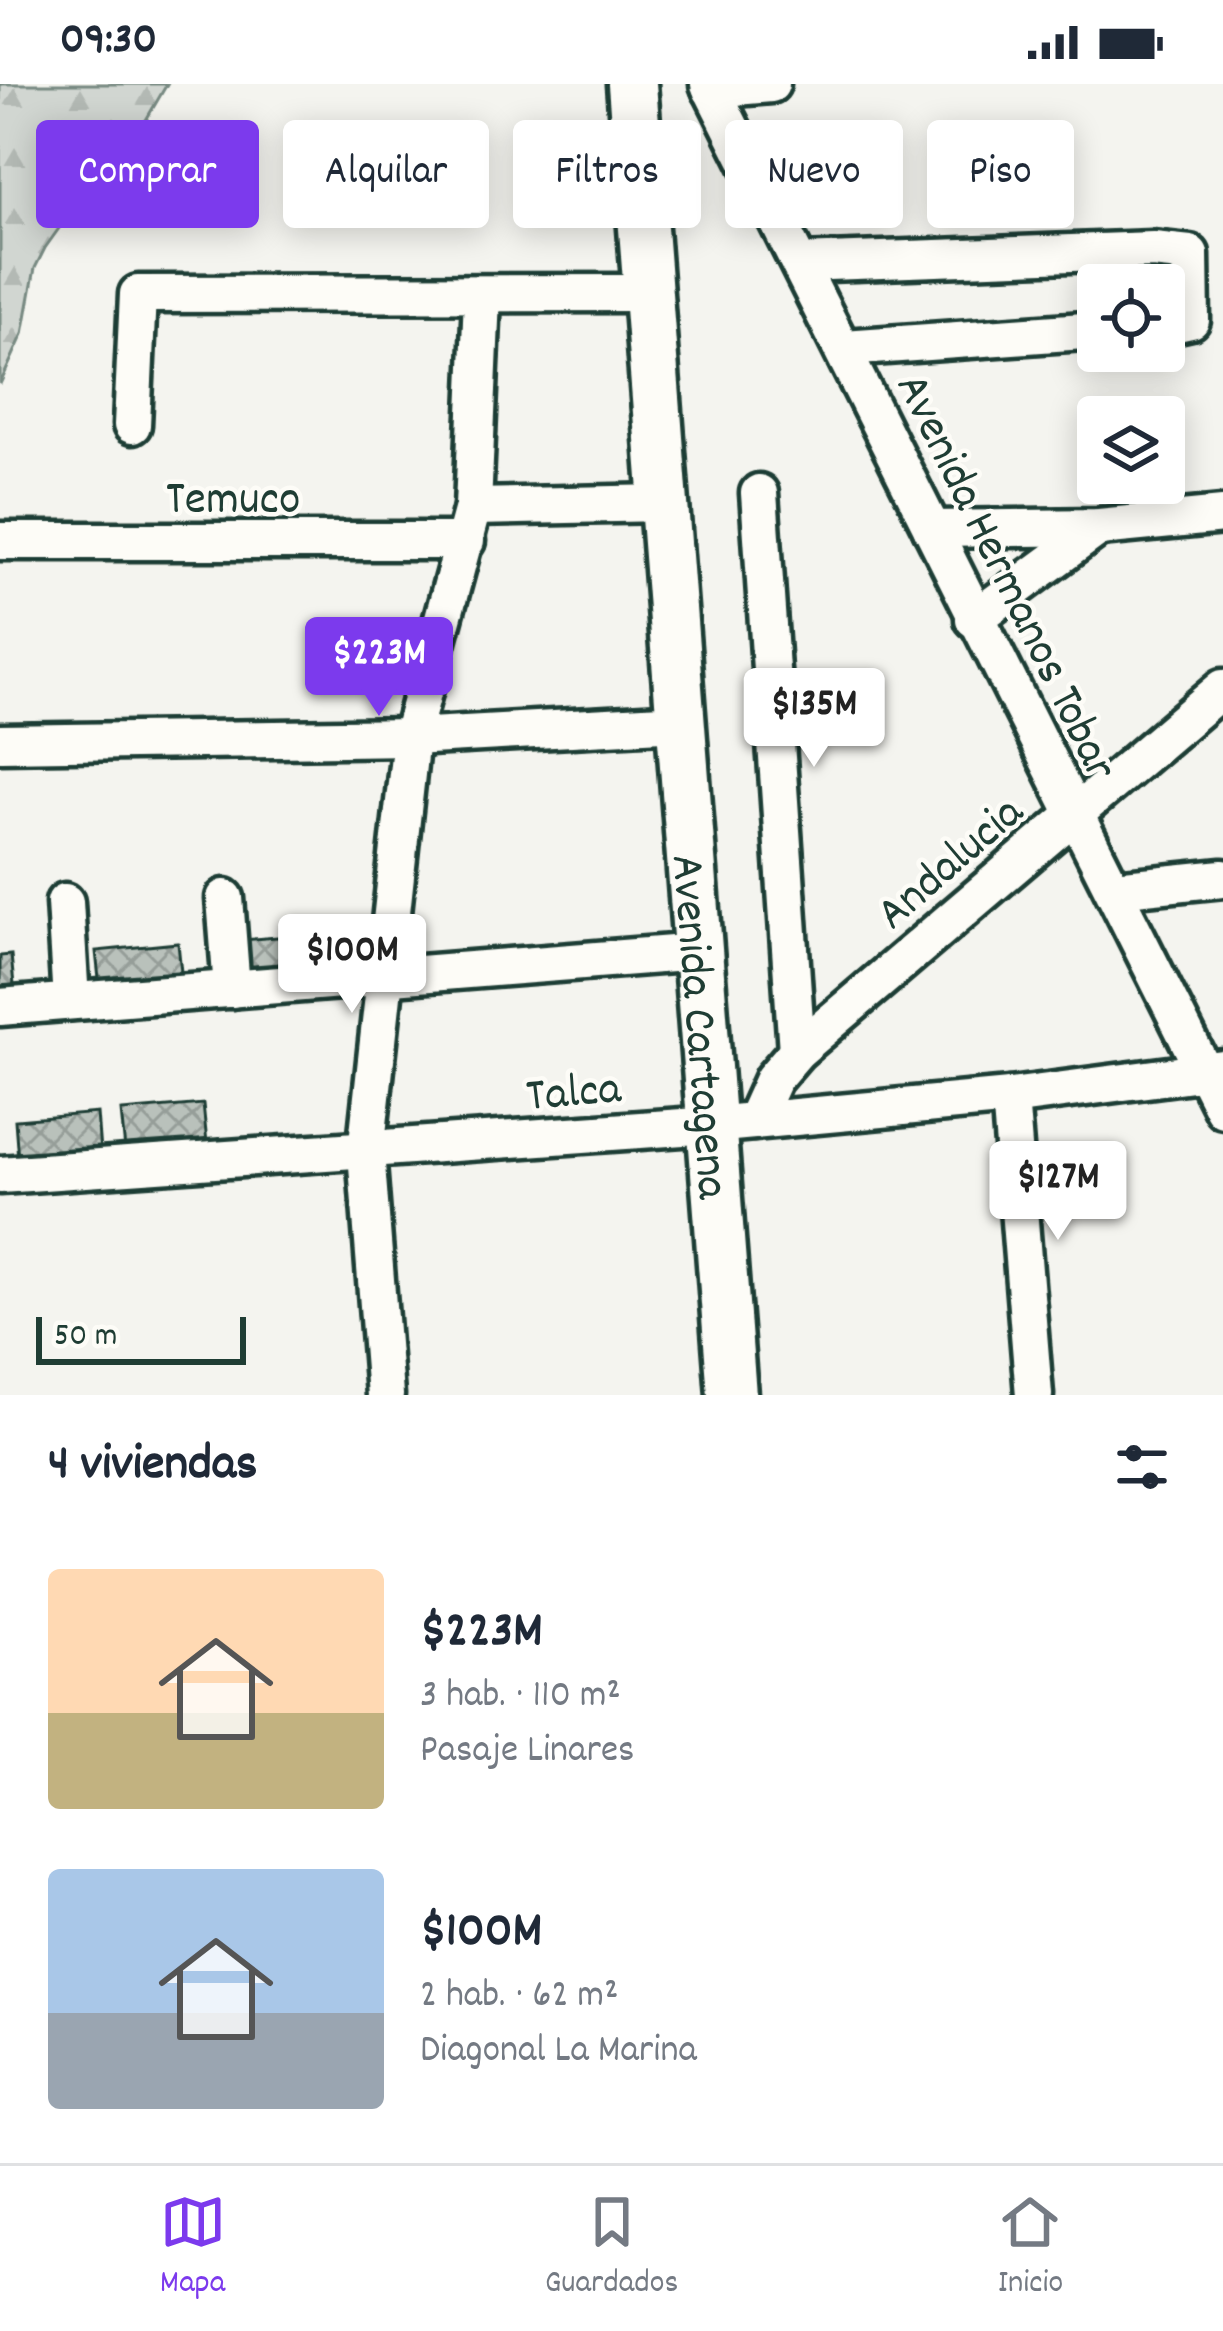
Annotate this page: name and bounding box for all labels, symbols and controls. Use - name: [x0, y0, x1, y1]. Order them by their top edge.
- text: 09:30: [60, 10, 157, 74]
- chip: Comprar: [36, 120, 259, 228]
- chip: Alquilar: [283, 120, 489, 228]
- chip: Filtros: [513, 120, 701, 228]
- chip: Nuevo: [725, 120, 903, 228]
- chip: Piso: [927, 120, 1074, 228]
- map controls: [1077, 264, 1185, 504]
- button: locate: [1077, 264, 1185, 372]
- street label: Avenida Hermanos Tobar: [875, 363, 1132, 794]
- button: layers: [1077, 396, 1185, 504]
- street label: Temuco: [166, 468, 300, 537]
- pin: $223M: [295, 617, 463, 719]
- text: $223M: [332, 628, 426, 683]
- pin: $135M: [730, 668, 898, 770]
- text: $135M: [771, 679, 857, 734]
- street label: Andalucia: [863, 781, 1042, 949]
- street label: Avenida Cartagena: [649, 852, 744, 1203]
- pin: $100M: [268, 914, 436, 1016]
- text: $100M: [305, 925, 399, 980]
- street label: Talca: [523, 1057, 625, 1134]
- pin: $127M: [974, 1141, 1142, 1243]
- text: $127M: [1016, 1152, 1100, 1207]
- scale bar: [36, 1311, 246, 1364]
- text: 50 m: [54, 1314, 118, 1361]
- text: 4 viviendas: [48, 1431, 257, 1503]
- icon: filters: [1109, 1434, 1175, 1500]
- text: $223M: [420, 1598, 543, 1670]
- icon: home: [144, 1617, 288, 1761]
- text: 3 hab. · 110 m²: [420, 1670, 621, 1725]
- text: Pasaje Linares: [420, 1725, 634, 1780]
- text: $100M: [420, 1898, 543, 1970]
- icon: home: [144, 1917, 288, 2061]
- text: 2 hab. · 62 m²: [420, 1970, 618, 2025]
- text: Diagonal La Marina: [420, 2025, 697, 2080]
- tab: Mapa: [160, 2189, 226, 2308]
- tab: Guardados: [545, 2189, 678, 2308]
- tab: Inicio: [997, 2189, 1063, 2308]

